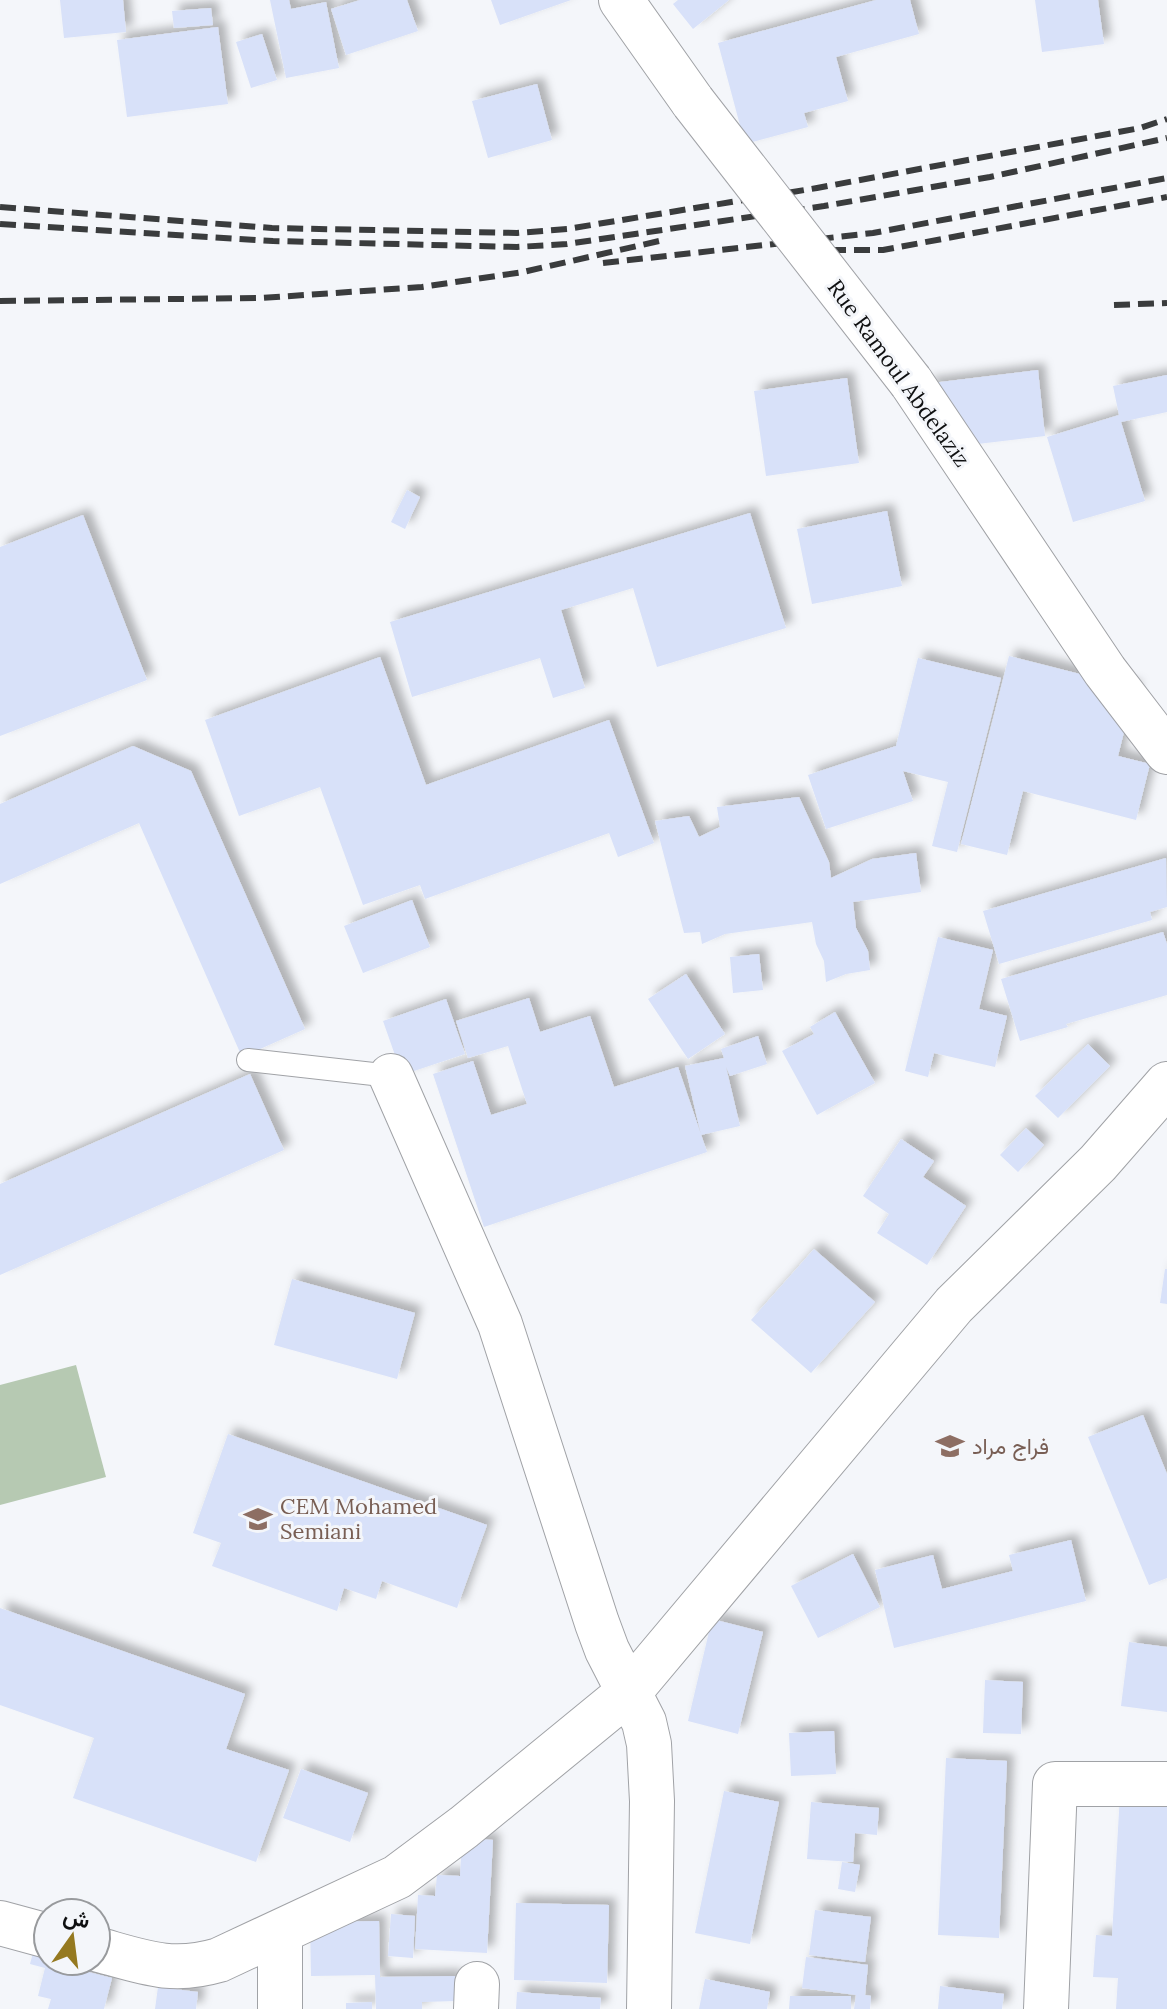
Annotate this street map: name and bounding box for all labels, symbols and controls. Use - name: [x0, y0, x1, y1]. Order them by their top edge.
- street label: Rue Ramoul Abdelaziz: [822, 274, 976, 472]
- school or university icon: فراج مراد: [935, 1431, 965, 1461]
- place label: فراج مراد: [972, 1432, 1049, 1461]
- place label: CEM Mohamed Semiani: [280, 1492, 437, 1545]
- school or university icon: CEM Mohamed Semiani: [243, 1504, 273, 1534]
- north arrow: [32, 1897, 112, 1977]
- text: ش: [61, 1901, 93, 1934]

